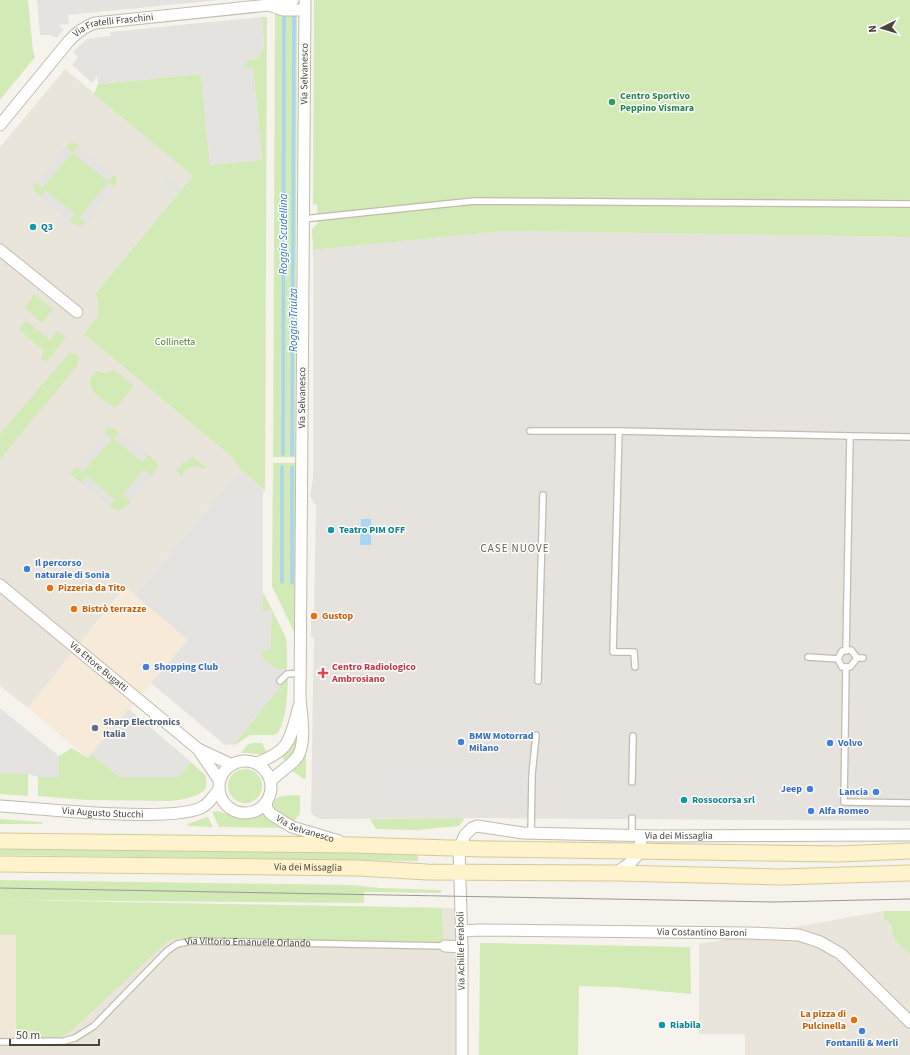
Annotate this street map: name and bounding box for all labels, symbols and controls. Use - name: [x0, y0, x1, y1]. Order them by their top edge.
- north arrow: [862, 8, 902, 48]
- street label: Via Fratelli Fraschini: [70, 10, 154, 41]
- text: N: [865, 25, 880, 33]
- street label: Via Selvanesco: [297, 43, 312, 105]
- place label: Centro Sportivo Peppino Vismara: [620, 89, 694, 115]
- marker: Centro Sportivo Peppino Vismara: [607, 97, 617, 107]
- water label: Roggia Scudellina: [276, 193, 291, 275]
- place label: Q3: [41, 220, 53, 234]
- marker: Q3: [28, 222, 38, 232]
- water label: Roggia Triulza: [286, 288, 301, 352]
- park label: Collinetta: [155, 335, 195, 349]
- street label: Via Selvanesco: [295, 367, 309, 429]
- place label: Teatro PIM OFF: [339, 523, 405, 537]
- marker: Teatro PIM OFF: [326, 525, 336, 535]
- district label: CASE NUOVE: [481, 541, 550, 556]
- place label: Il percorso naturale di Sonia: [35, 556, 110, 582]
- marker: Il percorso naturale di Sonia: [22, 564, 32, 574]
- place label: Pizzeria da Tito: [58, 581, 126, 595]
- marker: Pizzeria da Tito: [45, 583, 55, 593]
- place label: Bistrò terrazze: [82, 602, 146, 616]
- marker: Bistrò terrazze: [69, 604, 79, 614]
- place label: Gustop: [322, 609, 353, 623]
- marker: Gustop: [309, 611, 319, 621]
- street label: Via Ettore Bugatti: [66, 638, 131, 695]
- place label: Shopping Club: [154, 660, 218, 674]
- place label: Centro Radiologico Ambrosiano: [331, 660, 416, 686]
- marker: Shopping Club: [141, 662, 151, 672]
- marker: Centro Radiologico Ambrosiano: [317, 667, 329, 679]
- place label: Sharp Electronics Italia: [103, 715, 181, 741]
- marker: Sharp Electronics Italia: [90, 723, 100, 733]
- place label: BMW Motorrad Milano: [469, 729, 534, 755]
- place label: Volvo: [837, 736, 863, 750]
- marker: BMW Motorrad Milano: [456, 737, 466, 747]
- marker: Volvo: [825, 738, 835, 748]
- place label: Jeep: [781, 782, 802, 796]
- marker: Jeep: [805, 784, 815, 794]
- place label: Lancia: [839, 785, 868, 799]
- marker: Lancia: [871, 787, 881, 797]
- place label: Rossocorsa srl: [692, 793, 755, 807]
- marker: Rossocorsa srl: [679, 795, 689, 805]
- street label: Via Augusto Stucchi: [61, 804, 144, 821]
- place label: Alfa Romeo: [818, 804, 869, 818]
- marker: Alfa Romeo: [806, 806, 816, 816]
- street label: Via Selvanesco: [273, 812, 336, 846]
- street label: Via dei Missaglia: [645, 829, 713, 843]
- street label: Via dei Missaglia: [274, 860, 342, 875]
- street label: Via Achille Feraboli: [453, 912, 469, 990]
- street label: Via Costantino Baroni: [657, 925, 747, 940]
- street label: Via Vittorio Emanuele Orlando: [184, 934, 311, 950]
- place label: La pizza di Pulcinella: [800, 1007, 846, 1033]
- marker: La pizza di Pulcinella: [849, 1015, 859, 1025]
- place label: Riabila: [670, 1018, 701, 1032]
- marker: Riabila: [657, 1020, 667, 1030]
- scale bar: [10, 1021, 99, 1047]
- marker: Fontanili & Merli: [857, 1026, 867, 1036]
- text: 50 m: [16, 1027, 40, 1044]
- place label: Fontanili & Merli: [826, 1036, 898, 1050]

